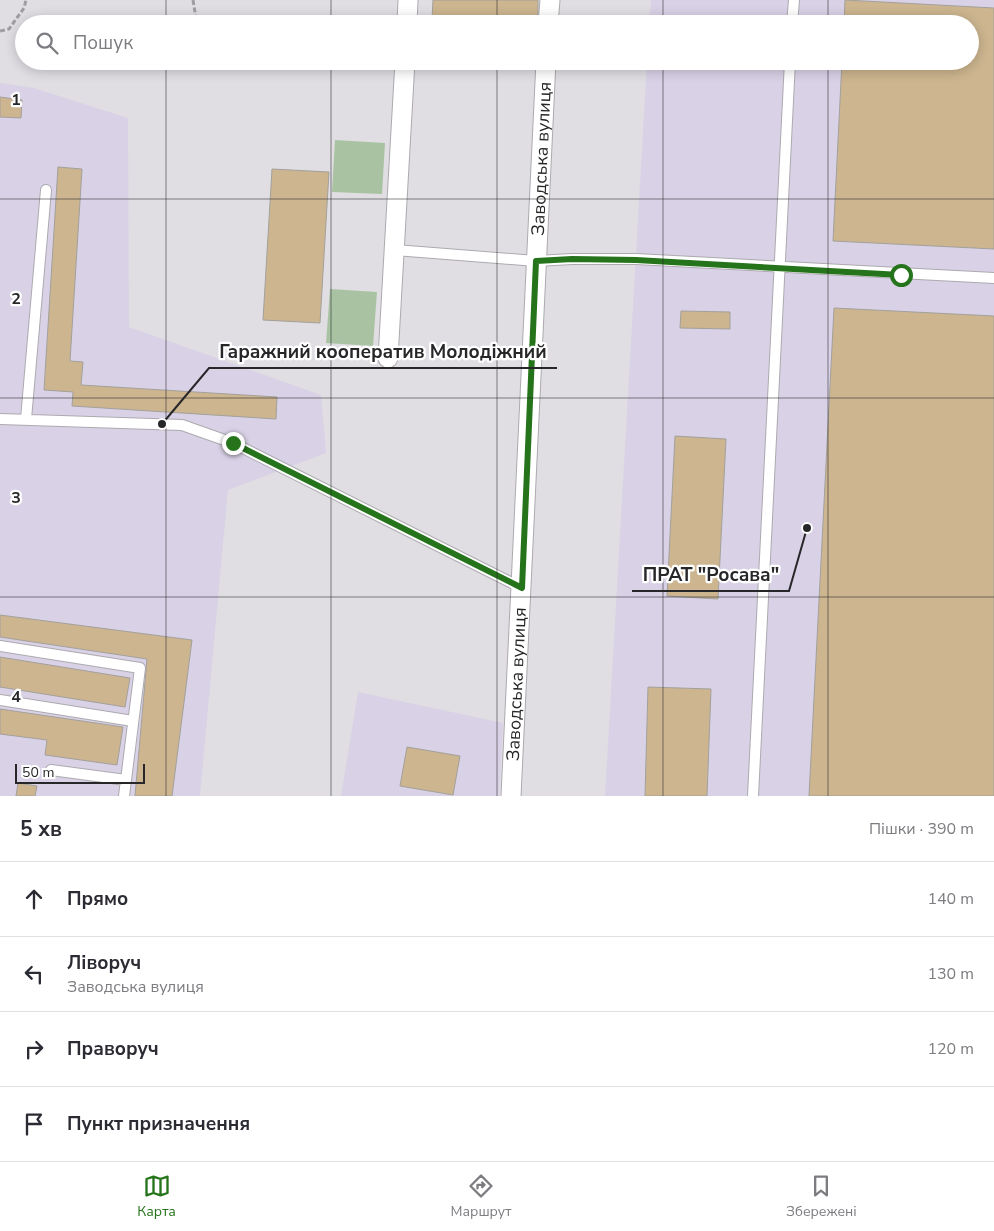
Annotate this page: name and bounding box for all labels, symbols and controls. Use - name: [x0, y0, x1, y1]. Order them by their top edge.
- search box: [15, 15, 979, 70]
- icon: search: [33, 29, 61, 57]
- text: Пошук: [73, 30, 133, 56]
- street label: Заводська вулиця: [526, 81, 557, 236]
- text: 1: [11, 89, 21, 111]
- route start: [890, 264, 913, 287]
- text: 2: [11, 288, 21, 310]
- callout: Гаражний кооператив Молодіжний: [209, 334, 557, 368]
- text: Гаражний кооператив Молодіжний: [219, 339, 547, 365]
- route end: [222, 432, 245, 455]
- text: 3: [11, 487, 21, 509]
- callout: ПРАТ "Росава": [632, 557, 789, 591]
- text: ПРАТ "Росава": [643, 562, 779, 588]
- street label: Заводська вулиця: [501, 607, 532, 762]
- text: 4: [11, 686, 21, 708]
- scale bar: [15, 761, 145, 784]
- text: 50 m: [22, 763, 54, 782]
- text: 5 хв: [20, 815, 62, 843]
- text: Пішки · 390 m: [869, 818, 974, 840]
- icon: ahead: [20, 885, 48, 913]
- text: Прямо: [67, 886, 128, 912]
- text: 140 m: [927, 888, 974, 910]
- text: Ліворуч: [67, 950, 141, 976]
- icon: left: [20, 960, 48, 988]
- text: 130 m: [927, 963, 974, 985]
- text: Заводська вулиця: [67, 976, 204, 998]
- icon: right: [20, 1035, 48, 1063]
- text: Праворуч: [67, 1036, 159, 1062]
- text: 120 m: [927, 1038, 974, 1060]
- icon: arrive: [20, 1110, 48, 1138]
- text: Пункт призначення: [67, 1111, 250, 1137]
- tab: Карта: [137, 1172, 176, 1221]
- tab: Маршрут: [451, 1172, 511, 1221]
- tab: Збережені: [786, 1172, 857, 1221]

